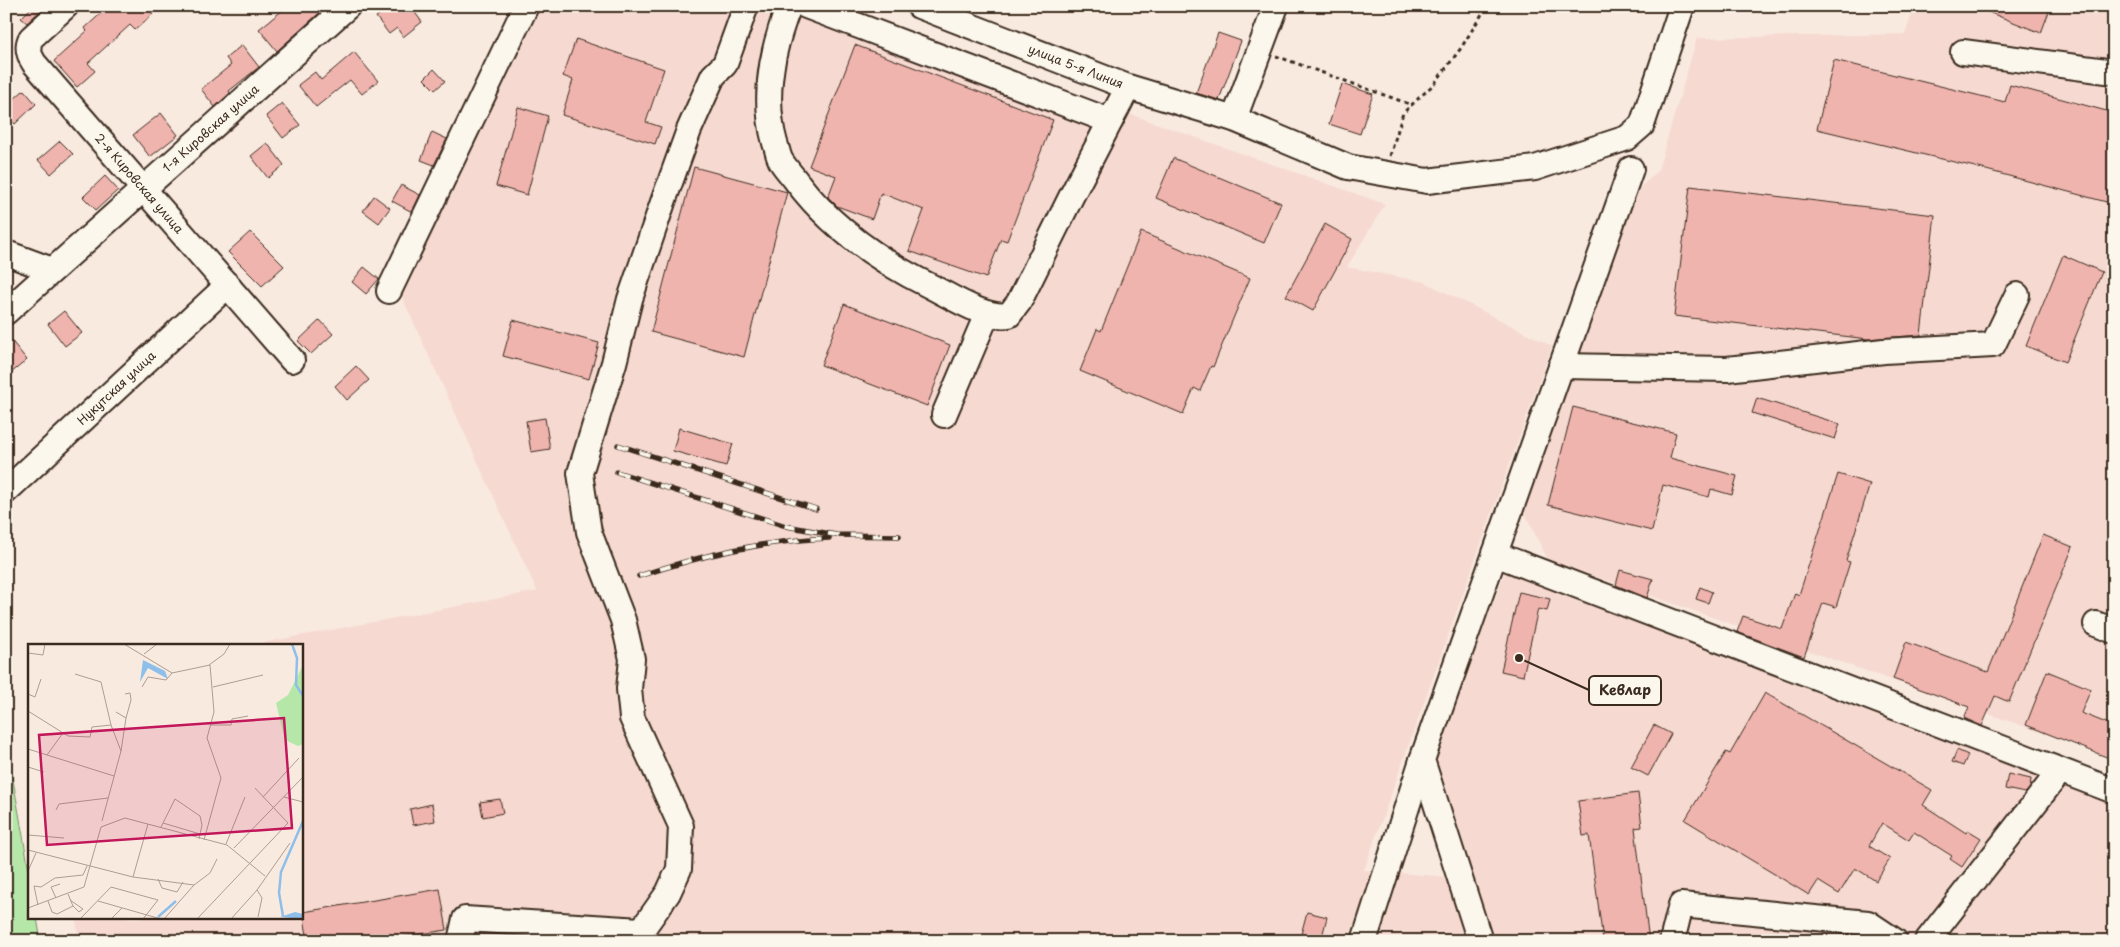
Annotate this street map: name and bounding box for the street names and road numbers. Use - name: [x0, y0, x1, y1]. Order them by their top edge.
- street label: улица 5-я Линия: [1026, 39, 1126, 92]
- street label: 1-я Кировская улица: [158, 79, 263, 176]
- street label: 2-я Кировская улица: [91, 129, 189, 238]
- street label: Нукутская улица: [73, 346, 160, 429]

